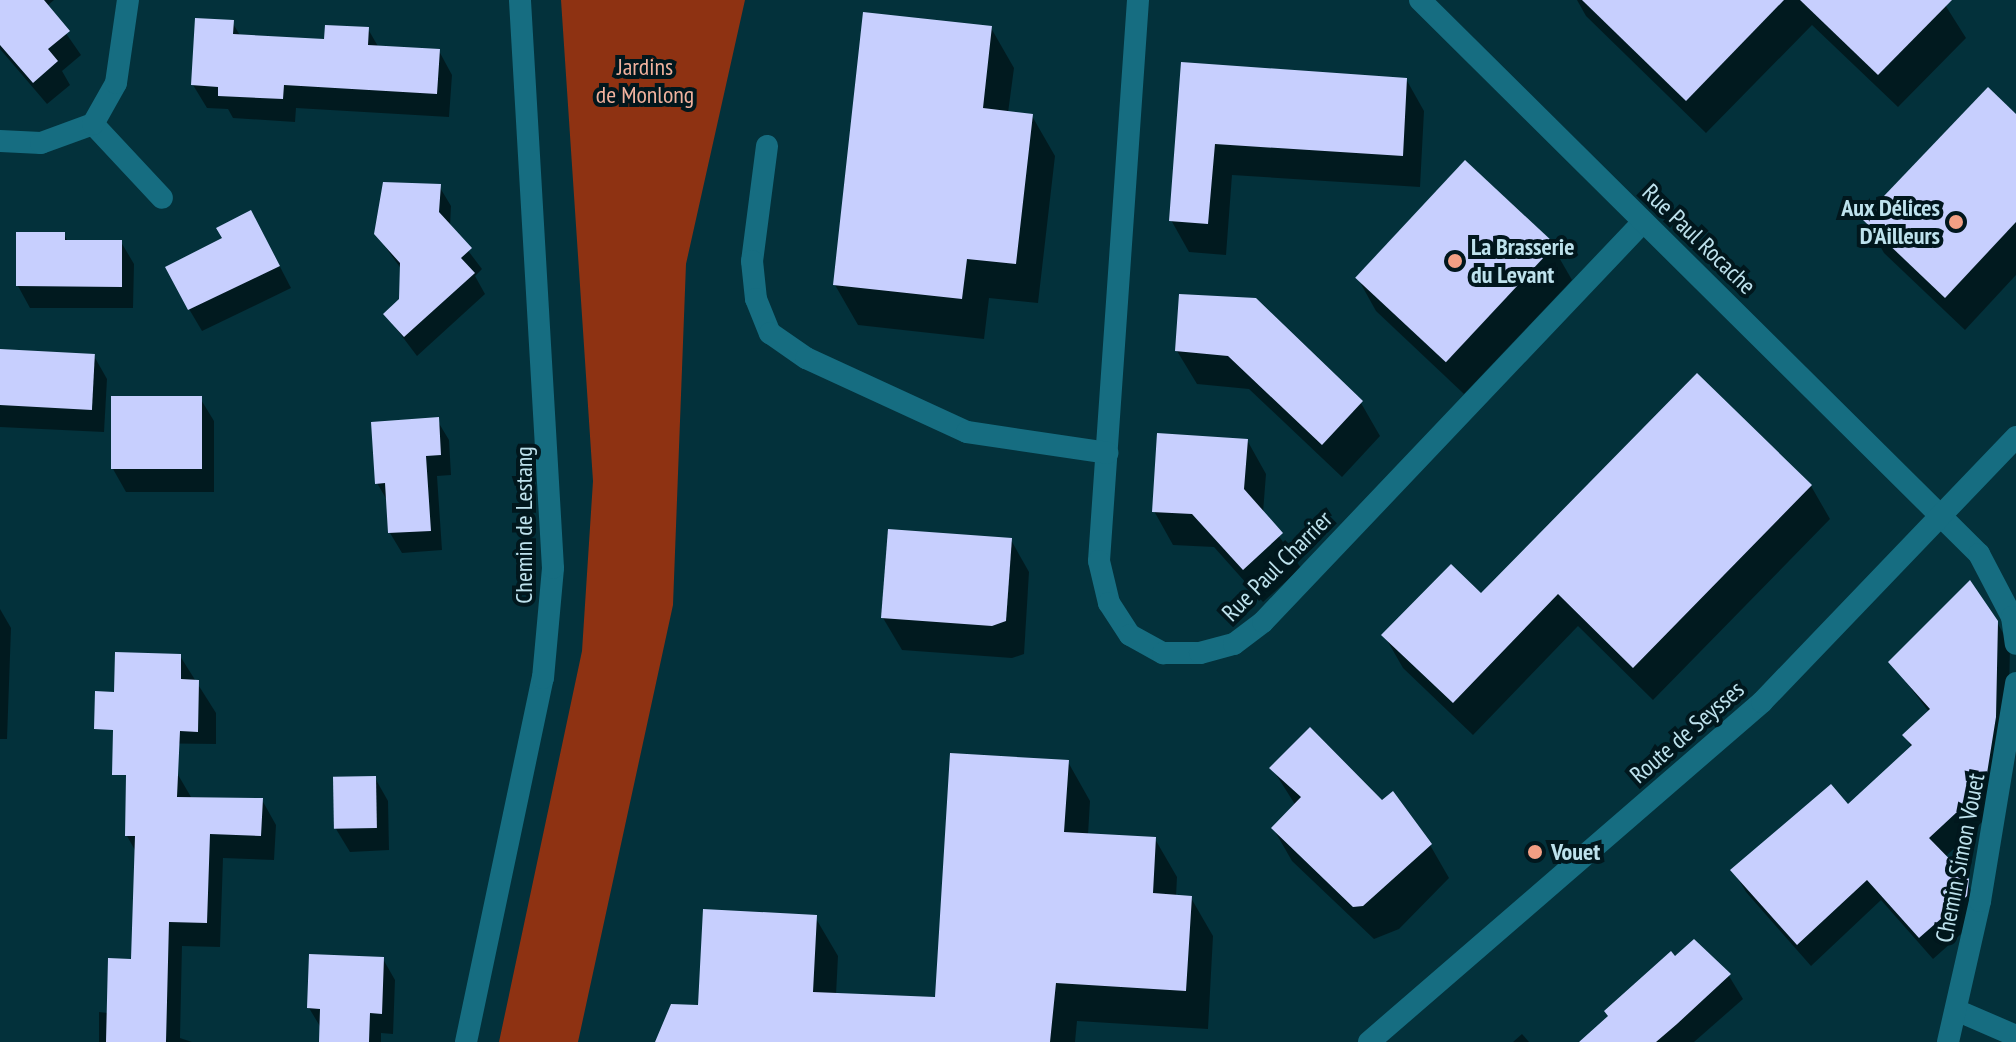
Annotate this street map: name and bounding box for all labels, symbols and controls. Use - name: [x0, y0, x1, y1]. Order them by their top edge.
- park label: Jardins de Monlong: [596, 53, 694, 109]
- street label: Rue Paul Rocache: [1637, 178, 1761, 300]
- place label: Aux Délices D'Ailleurs: [1841, 194, 1940, 250]
- marker: Aux Délices D'Ailleurs: [1947, 213, 1965, 231]
- place label: La Brasserie du Levant: [1471, 233, 1574, 289]
- marker: La Brasserie du Levant: [1446, 252, 1464, 270]
- street label: Chemin de Lestang: [510, 446, 538, 604]
- street label: Rue Paul Charrier: [1216, 505, 1338, 627]
- street label: Route de Seysses: [1624, 675, 1750, 789]
- street label: Chemin Simon Vouet: [1929, 771, 1991, 945]
- place label: Vouet: [1551, 838, 1600, 866]
- marker: Vouet: [1526, 843, 1544, 861]

